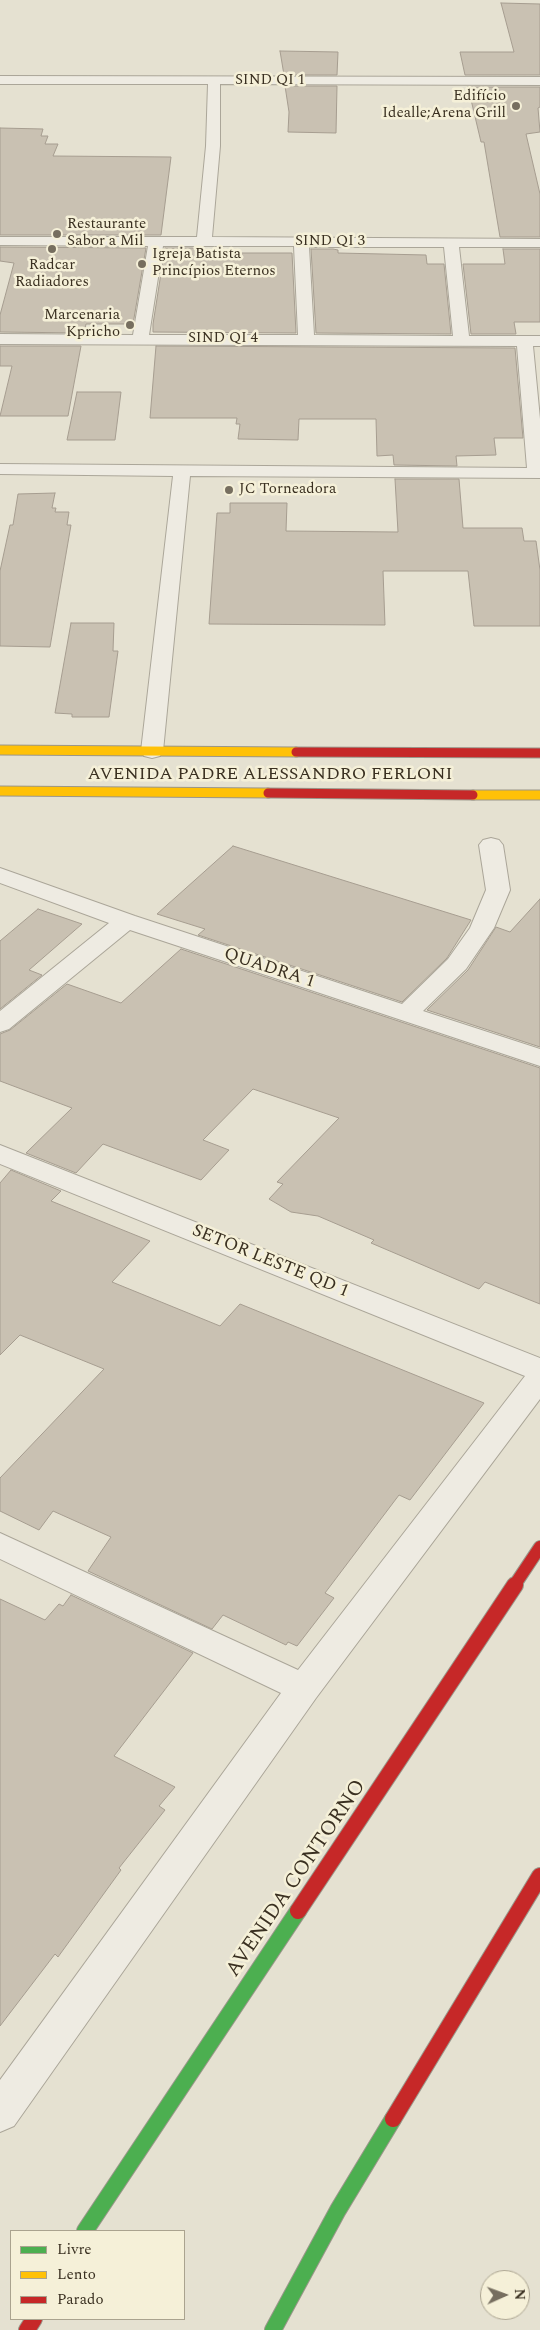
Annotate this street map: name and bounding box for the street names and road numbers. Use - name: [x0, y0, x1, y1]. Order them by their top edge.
- street label: SIND QI 1: [235, 72, 305, 90]
- street label: SIND QI 3: [295, 233, 365, 251]
- street label: SIND QI 4: [188, 330, 258, 348]
- street label: AVENIDA PADRE ALESSANDRO FERLONI: [87, 764, 453, 786]
- street label: QUADRA 1: [221, 944, 317, 994]
- street label: SETOR LESTE QD 1: [188, 1221, 352, 1303]
- street label: AVENIDA CONTORNO: [222, 1776, 372, 1982]

